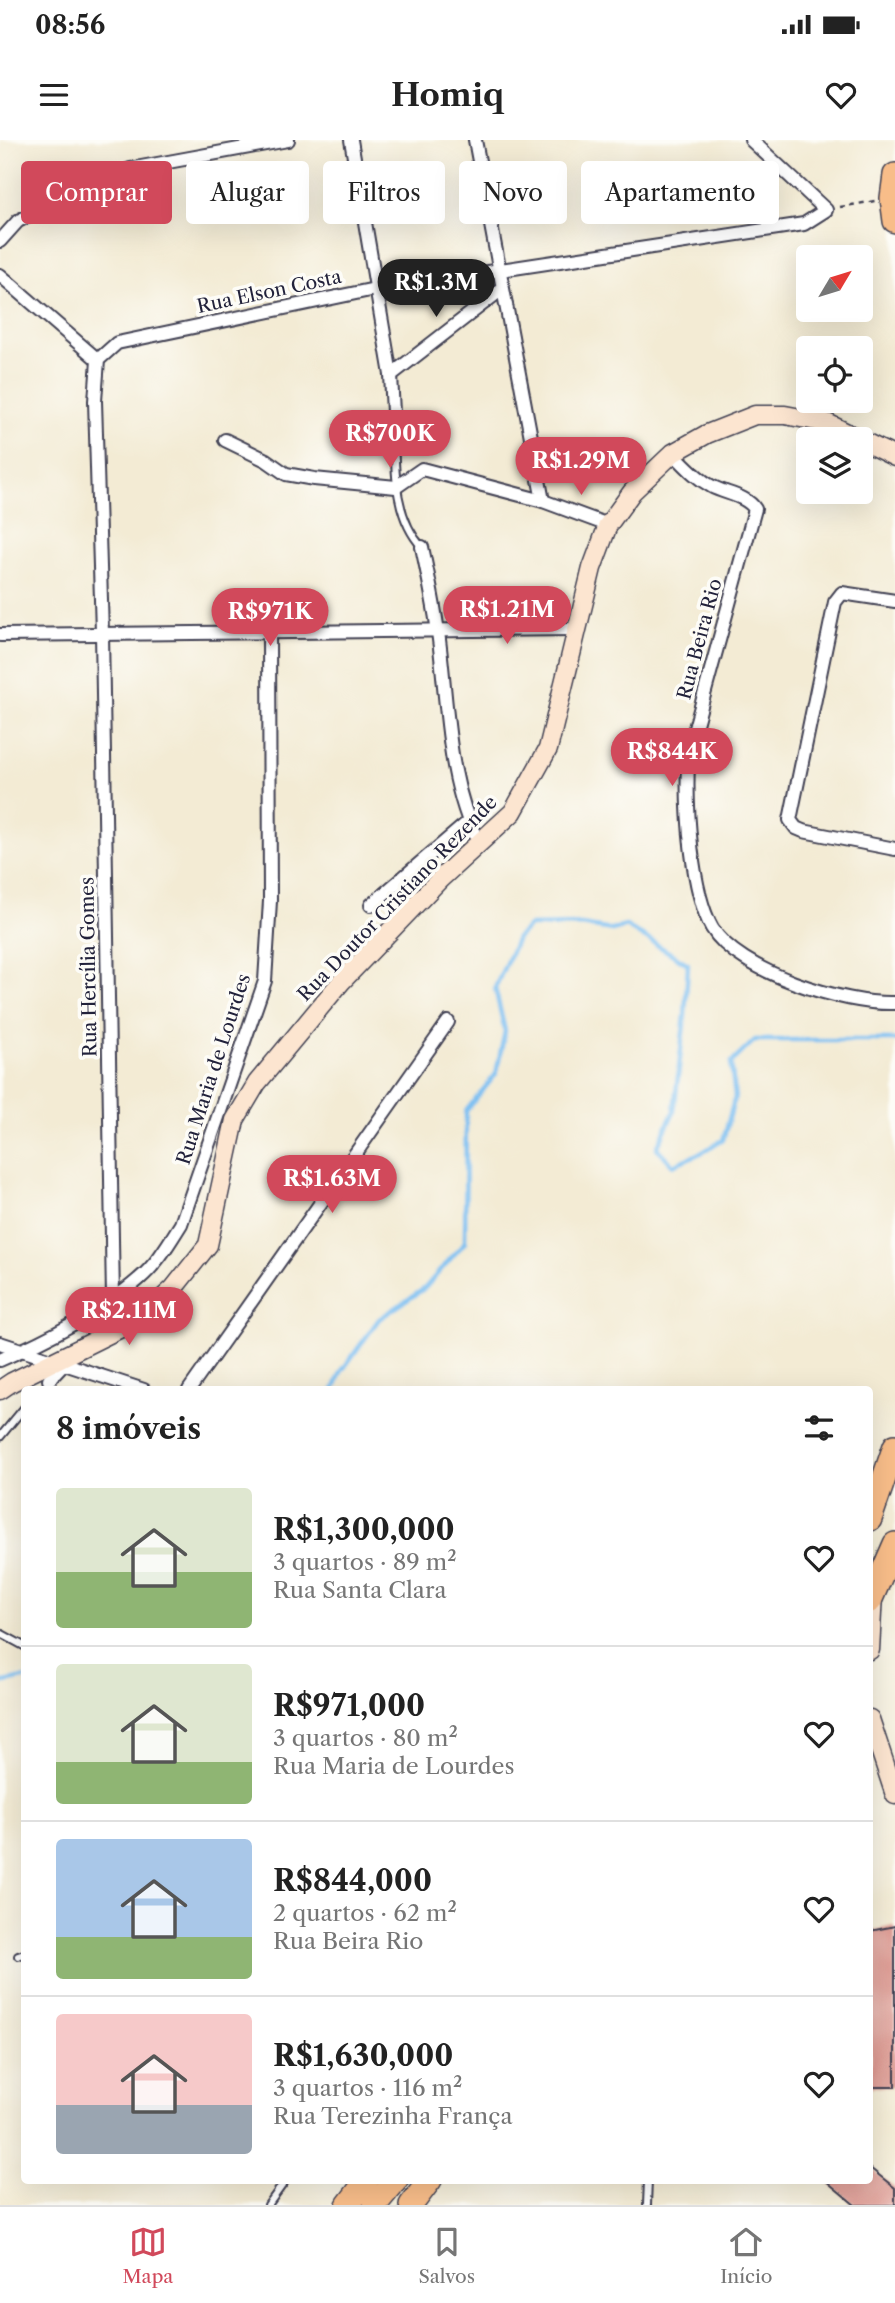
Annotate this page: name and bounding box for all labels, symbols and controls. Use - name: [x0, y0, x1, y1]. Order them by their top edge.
- text: 08:56: [35, 9, 105, 41]
- text: Homiq: [391, 75, 504, 114]
- icon: menu: [35, 76, 73, 114]
- icon: heart: [822, 76, 860, 114]
- chip: Comprar: [21, 161, 172, 224]
- chip: Alugar: [186, 161, 309, 224]
- chip: Filtros: [323, 161, 445, 224]
- chip: Novo: [459, 161, 567, 224]
- chip: Apartamento: [581, 161, 779, 224]
- north arrow: [796, 245, 873, 322]
- map controls: [796, 245, 873, 504]
- pin: R$1.3M: [379, 260, 493, 319]
- street label: Rua Elson Costa: [195, 265, 344, 318]
- text: R$1.3M: [394, 268, 478, 296]
- button: locate: [796, 336, 873, 413]
- pin: R$700K: [333, 410, 447, 470]
- text: R$700K: [345, 419, 435, 447]
- button: layers: [796, 427, 873, 504]
- pin: R$1.29M: [516, 438, 646, 497]
- text: R$1.29M: [531, 446, 631, 474]
- street label: Rua Beira Rio: [672, 576, 727, 702]
- pin: R$1.21M: [442, 587, 572, 646]
- pin: R$971K: [213, 588, 327, 648]
- text: R$1.21M: [459, 595, 555, 623]
- text: R$971K: [228, 597, 313, 625]
- pin: R$844K: [615, 728, 729, 788]
- text: R$844K: [627, 737, 717, 765]
- street label: Rua Doutor Cristiano Rezende: [293, 791, 502, 1006]
- street label: Rua Hercília Gomes: [75, 877, 102, 1057]
- street label: Rua Maria de Lourdes: [172, 971, 255, 1168]
- pin: R$1.63M: [267, 1156, 397, 1215]
- text: R$1.63M: [283, 1164, 381, 1192]
- pin: R$2.11M: [64, 1288, 194, 1347]
- text: R$2.11M: [81, 1296, 177, 1324]
- icon: filters: [800, 1409, 838, 1447]
- text: 8 imóveis: [56, 1410, 201, 1447]
- text: R$1,300,000: [273, 1511, 455, 1548]
- icon: home: [112, 1516, 196, 1600]
- icon: heart: [800, 1539, 838, 1577]
- text: 3 quartos · 89 m²: [273, 1548, 457, 1576]
- text: Rua Santa Clara: [273, 1576, 447, 1604]
- text: R$971,000: [273, 1687, 425, 1724]
- icon: home: [112, 1692, 196, 1776]
- icon: heart: [800, 1715, 838, 1753]
- text: 3 quartos · 80 m²: [273, 1724, 458, 1752]
- text: Rua Maria de Lourdes: [273, 1752, 514, 1780]
- text: R$844,000: [273, 1862, 432, 1899]
- icon: home: [112, 1867, 196, 1951]
- icon: heart: [800, 1890, 838, 1928]
- text: 2 quartos · 62 m²: [273, 1899, 457, 1927]
- text: Rua Beira Rio: [273, 1927, 423, 1955]
- text: R$1,630,000: [273, 2037, 453, 2074]
- icon: home: [112, 2042, 196, 2126]
- icon: heart: [800, 2065, 838, 2103]
- text: 3 quartos · 116 m²: [273, 2074, 462, 2102]
- text: Rua Terezinha França: [273, 2102, 513, 2130]
- tab: Mapa: [123, 2223, 173, 2288]
- tab: Salvos: [419, 2223, 475, 2288]
- tab: Início: [720, 2223, 772, 2288]

